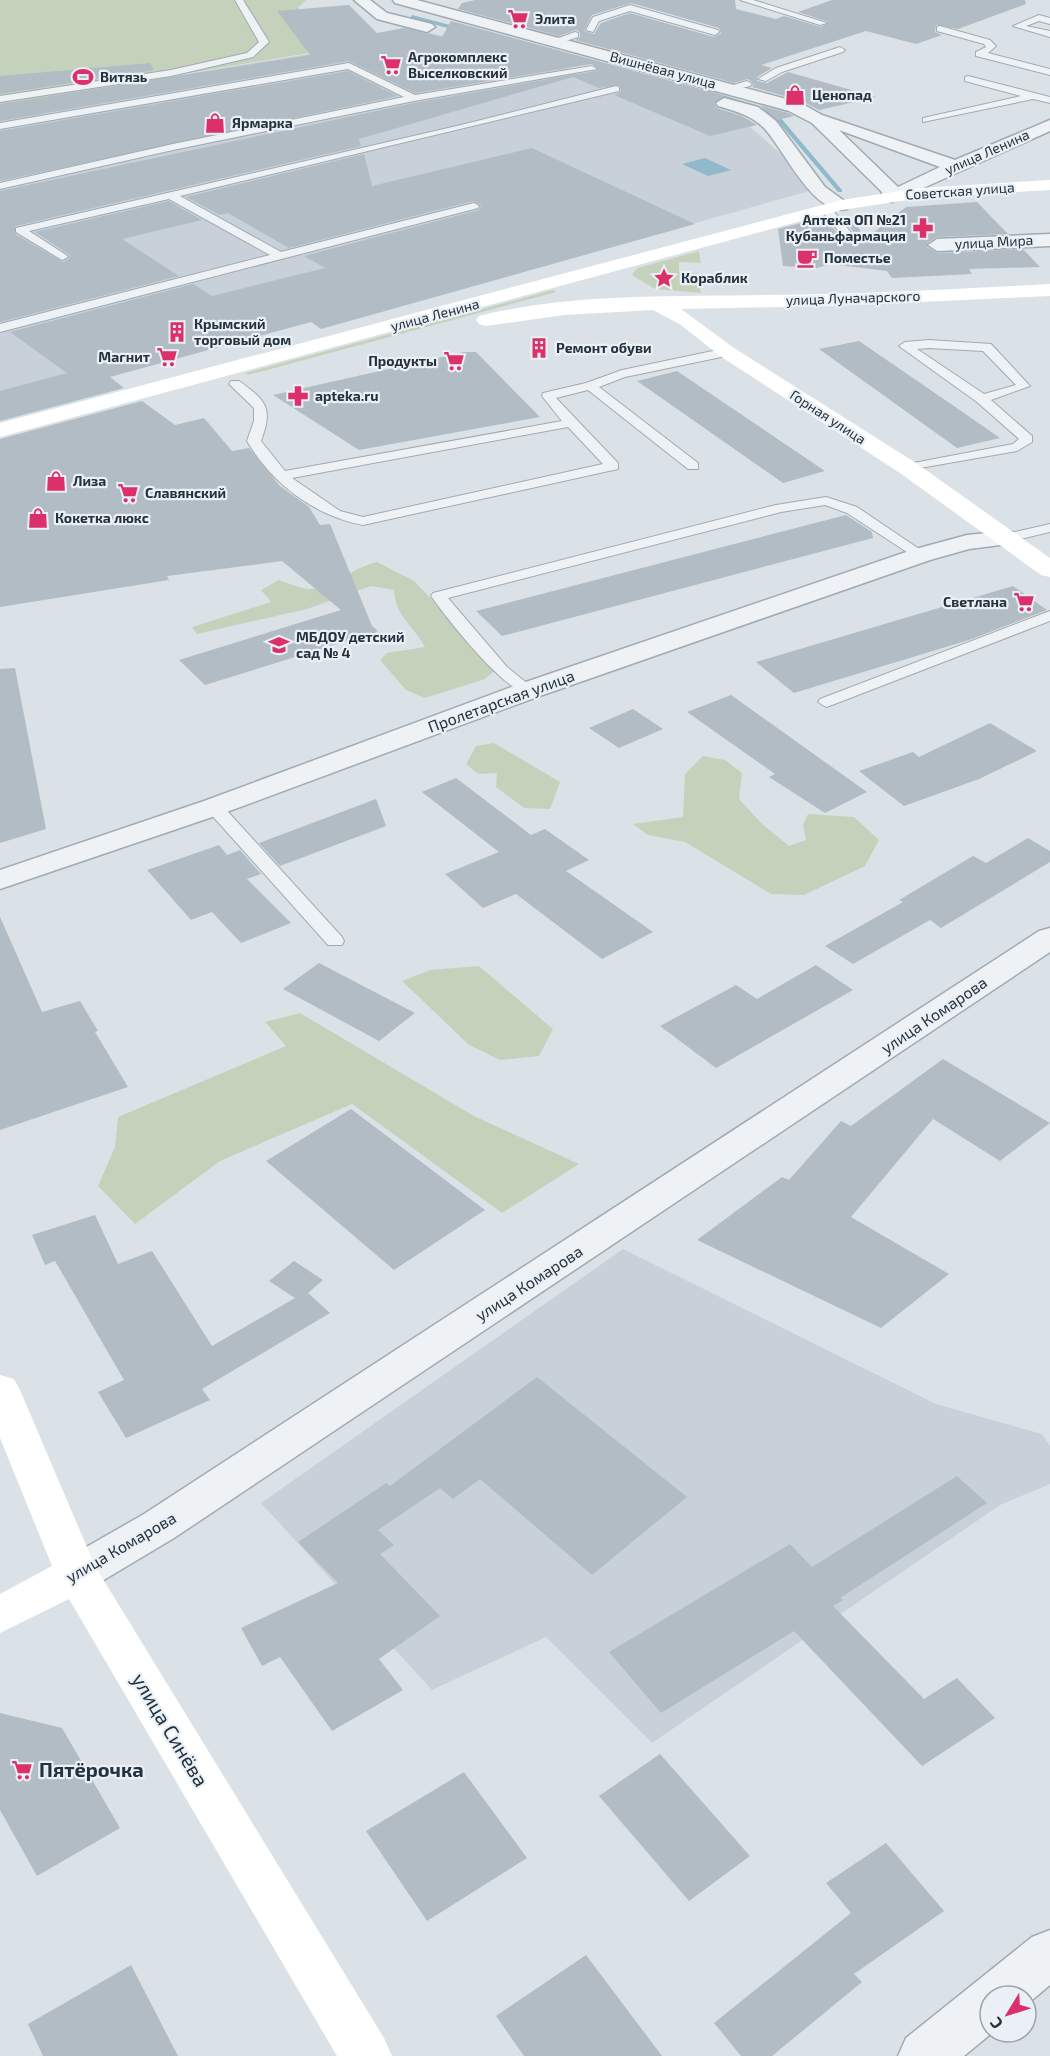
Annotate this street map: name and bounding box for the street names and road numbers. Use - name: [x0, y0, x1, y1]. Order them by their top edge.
- street label: Вишнёвая улица: [608, 47, 718, 92]
- street label: улица Ленина: [942, 125, 1032, 178]
- street label: Советская улица: [905, 178, 1015, 203]
- street label: улица Мира: [954, 231, 1034, 252]
- street label: улица Луначарского: [785, 287, 921, 308]
- street label: улица Ленина: [389, 295, 481, 335]
- street label: Горная улица: [787, 386, 869, 447]
- street label: Пролетарская улица: [425, 665, 577, 737]
- street label: улица Комарова: [877, 972, 991, 1058]
- street label: улица Комарова: [472, 1241, 586, 1325]
- street label: улица Комарова: [62, 1507, 180, 1587]
- street label: улица Синёва: [127, 1668, 214, 1791]

